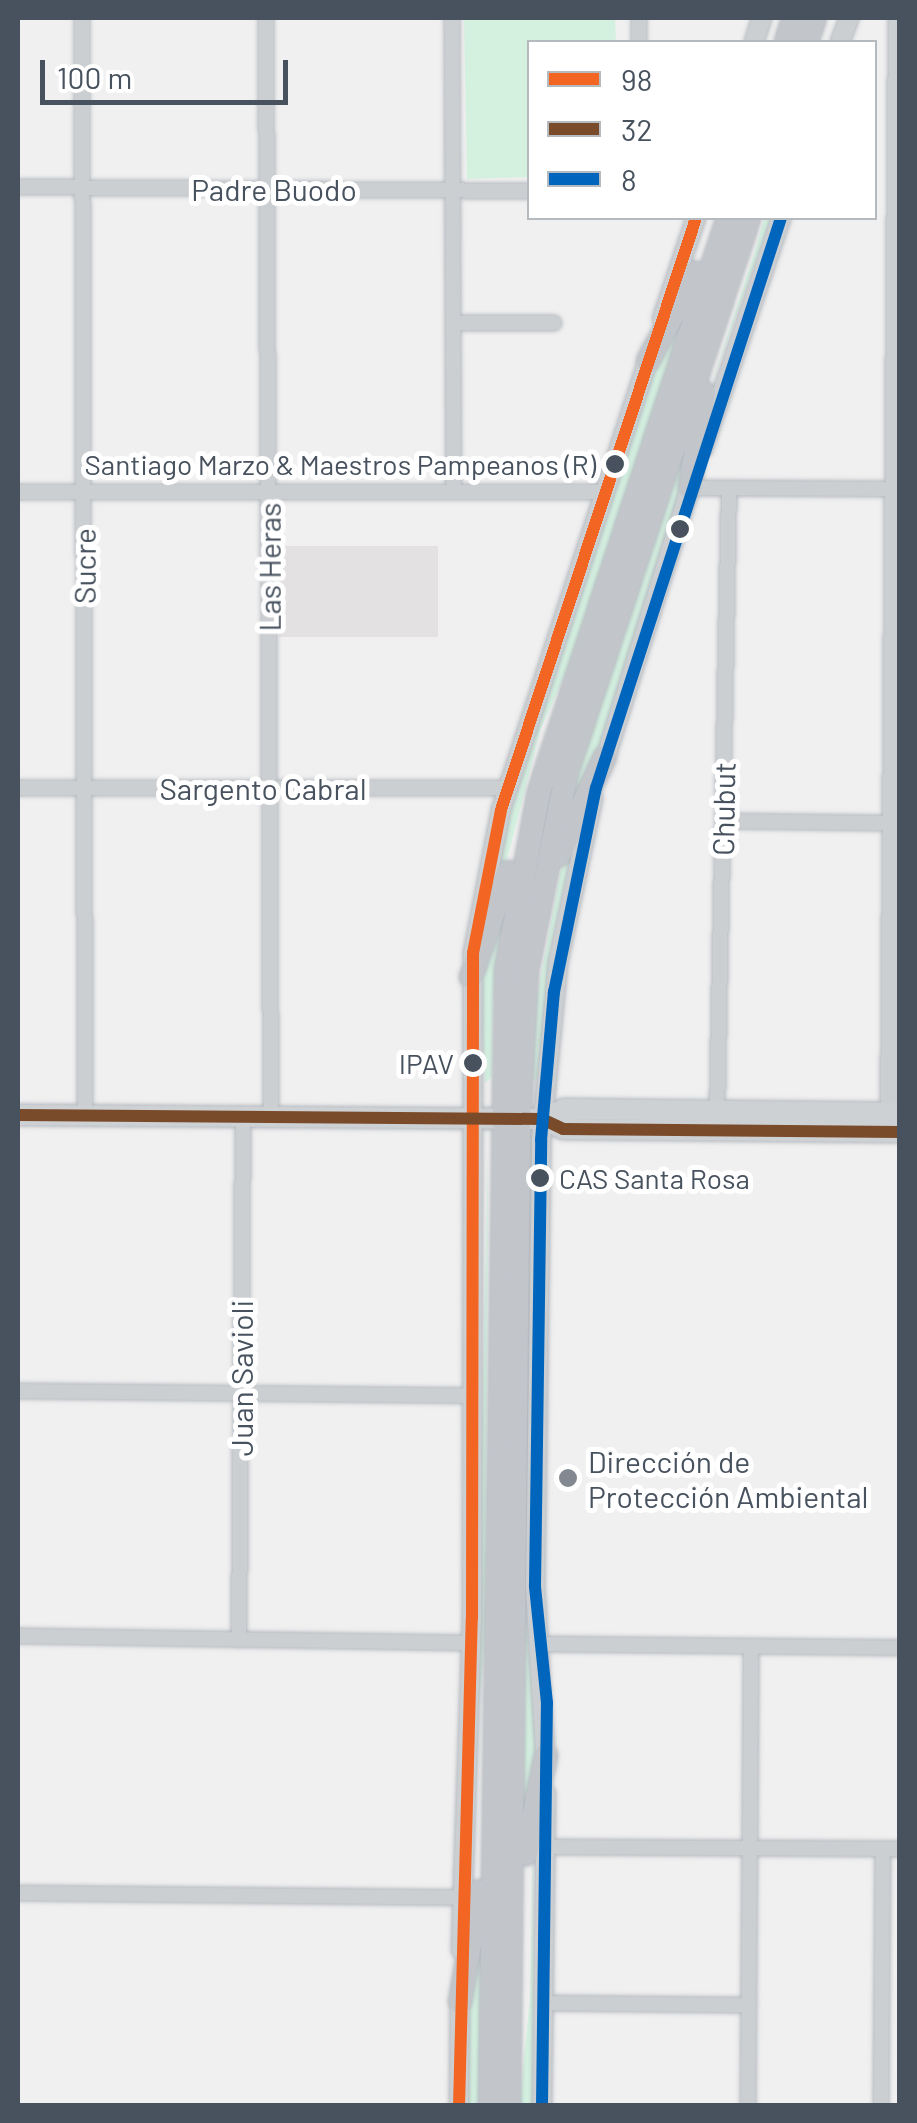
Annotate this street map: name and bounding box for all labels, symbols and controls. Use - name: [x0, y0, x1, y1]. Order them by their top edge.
- scale bar: [45, 40, 292, 102]
- legend: [527, 40, 877, 220]
- text: 100 m: [57, 59, 132, 95]
- text: 98: [621, 61, 652, 97]
- text: 32: [621, 111, 653, 147]
- text: 8: [621, 161, 637, 197]
- street label: Padre Buodo: [191, 171, 357, 207]
- place label: Santiago Marzo & Maestros Pampeanos (R): [85, 447, 596, 481]
- marker: Santiago Marzo & Maestros Pampeanos (R): [605, 454, 625, 474]
- street label: Las Heras: [251, 502, 287, 632]
- unlabelled marker: [670, 519, 690, 539]
- street label: Sucre: [66, 528, 102, 604]
- street label: Chubut: [704, 762, 742, 856]
- street label: Sargento Cabral: [159, 770, 367, 806]
- place label: IPAV: [399, 1046, 454, 1080]
- marker: IPAV: [463, 1053, 483, 1073]
- place label: CAS Santa Rosa: [559, 1161, 750, 1195]
- marker: CAS Santa Rosa: [530, 1168, 550, 1188]
- street label: Juan Savioli: [223, 1300, 259, 1456]
- place label: Dirección de Protección Ambiental: [588, 1443, 868, 1514]
- marker: Dirección de Protección Ambiental: [557, 1467, 579, 1489]

